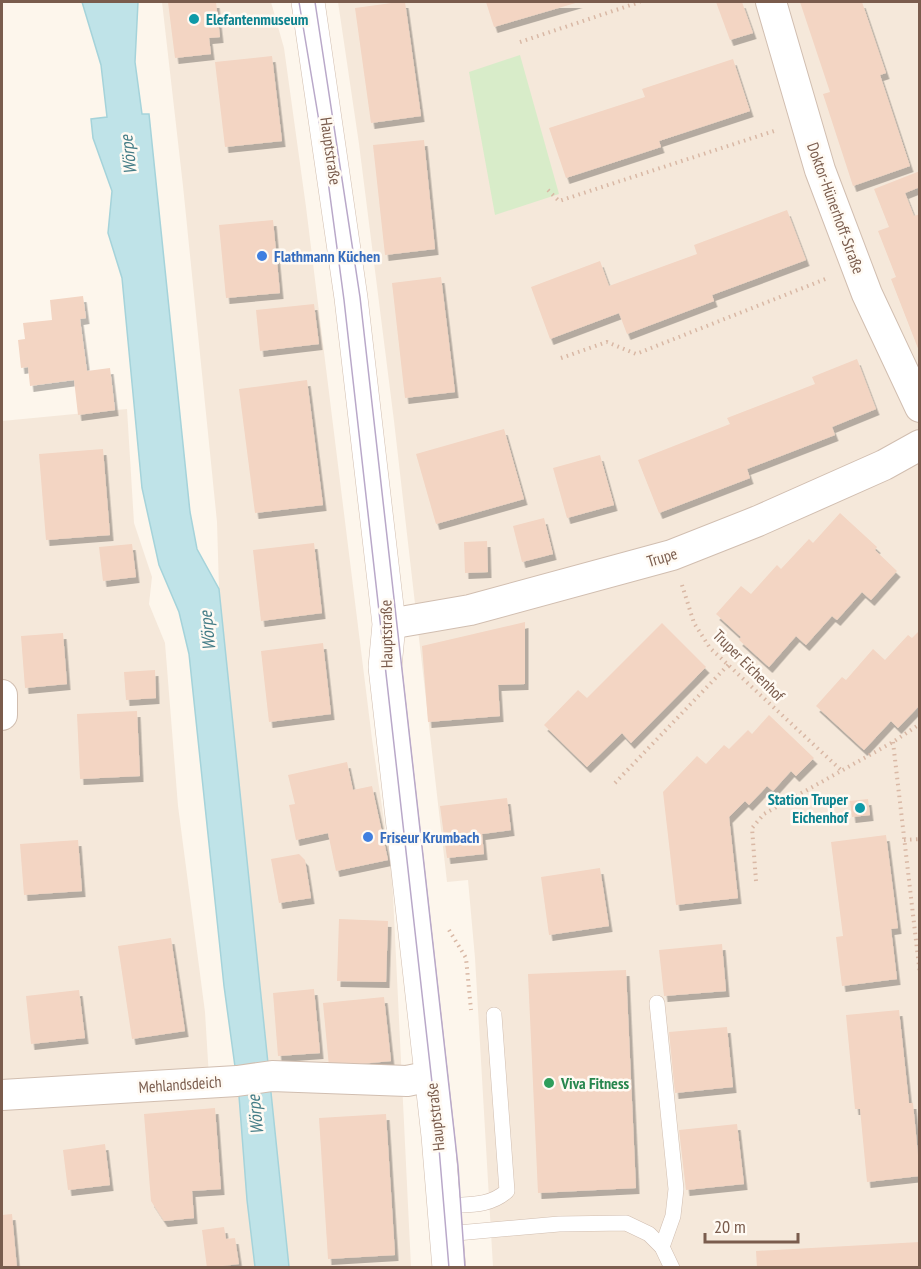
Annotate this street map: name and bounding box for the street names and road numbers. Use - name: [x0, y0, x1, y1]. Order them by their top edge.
- street label: Hauptstraße: [316, 116, 346, 186]
- street label: Doktor-Hünerhoff-Straße: [803, 140, 869, 276]
- street label: Trupe: [644, 543, 680, 571]
- street label: Hauptstraße: [375, 600, 397, 668]
- street label: Truper Eichenhof: [709, 625, 790, 706]
- street label: Mehlandsdeich: [138, 1071, 222, 1097]
- street label: Hauptstraße: [421, 1082, 449, 1152]

